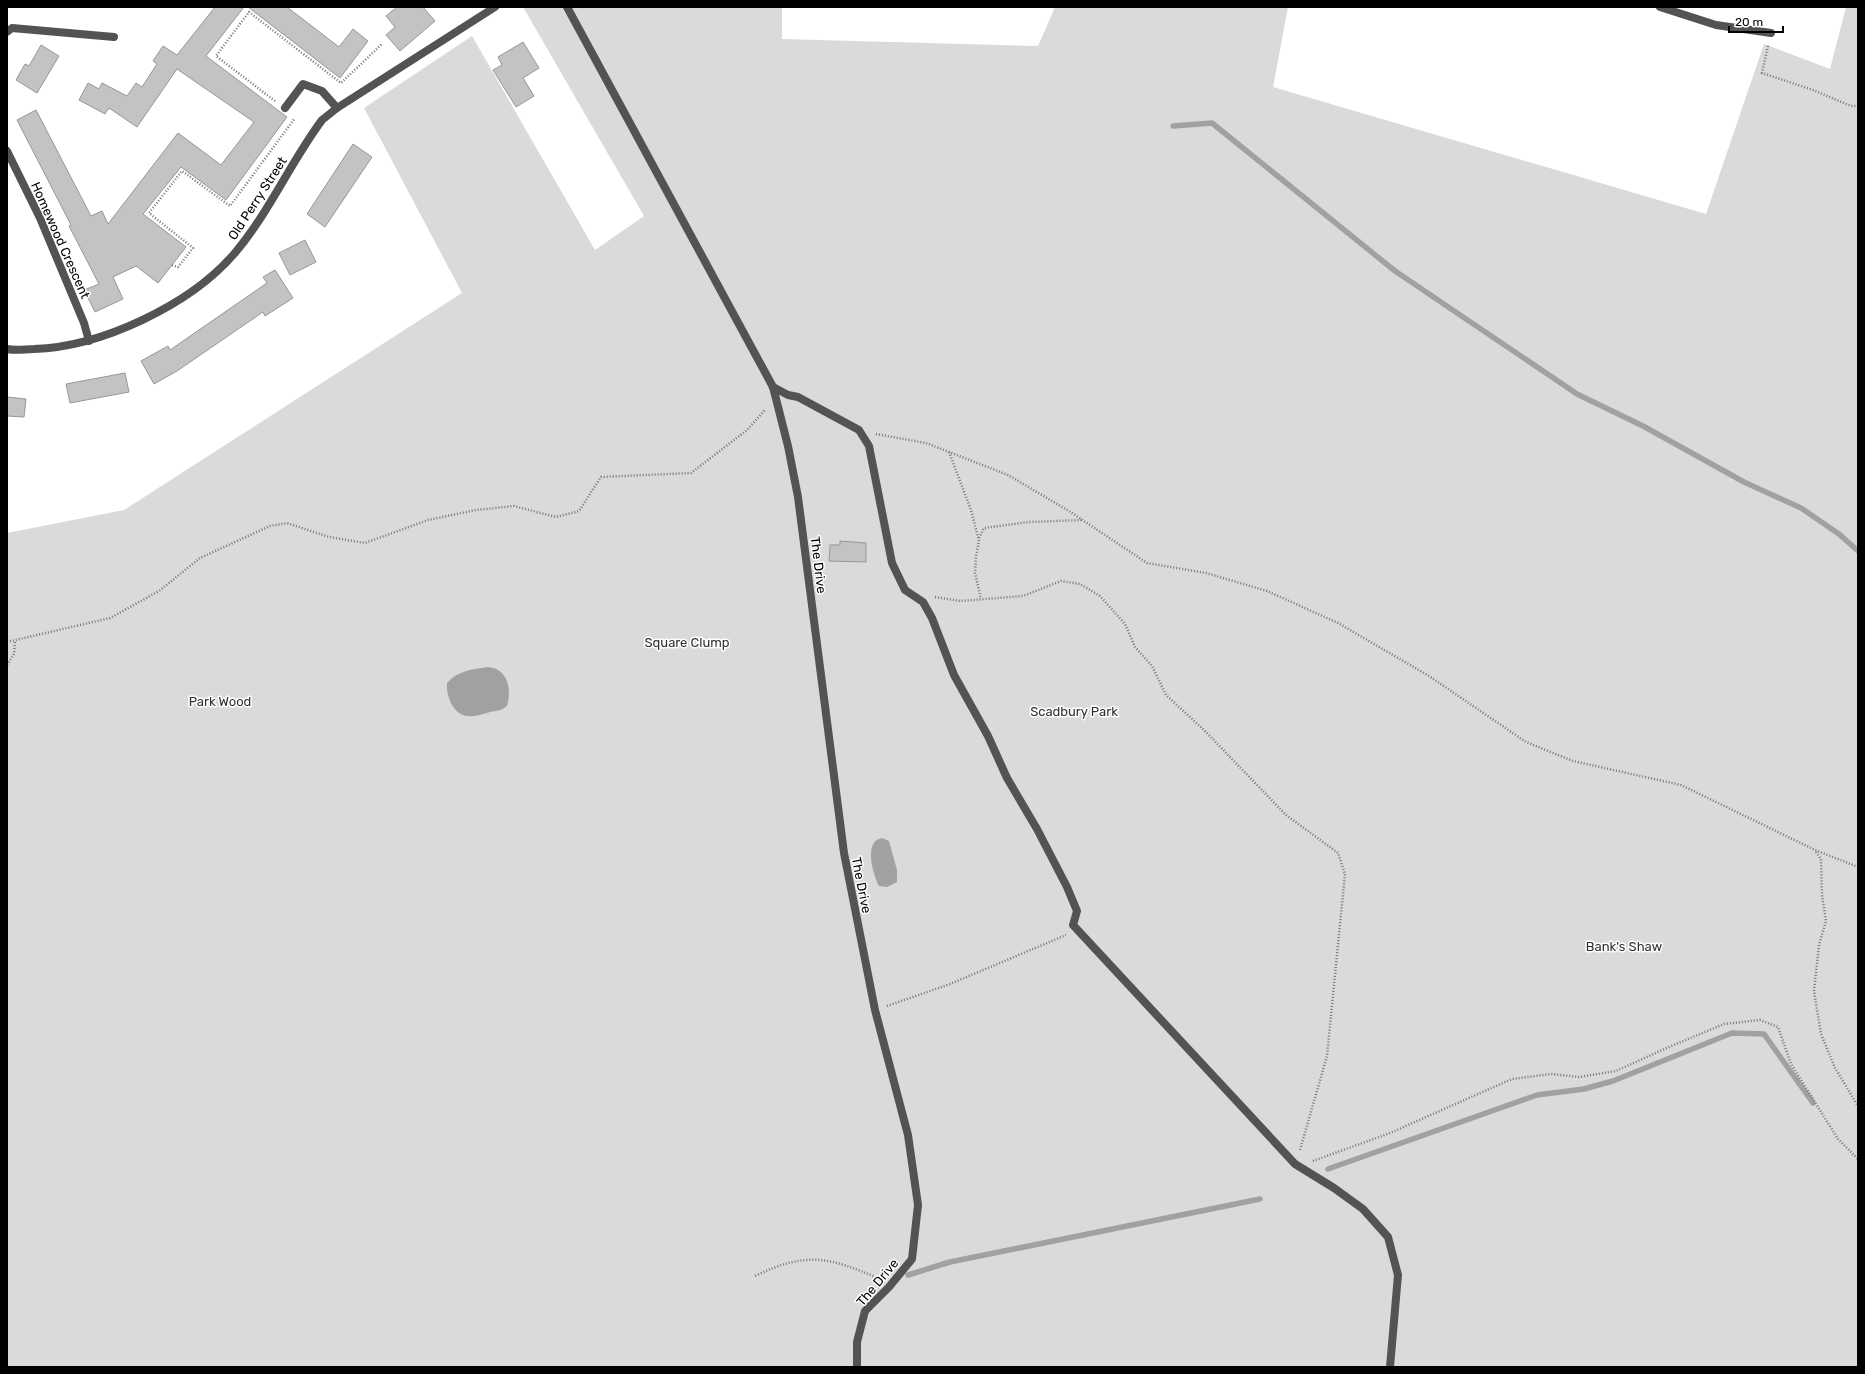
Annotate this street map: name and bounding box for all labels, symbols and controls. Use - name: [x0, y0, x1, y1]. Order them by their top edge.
- scale bar: [1729, 8, 1783, 34]
- text: 20 m: [1735, 15, 1763, 29]
- street label: Old Perry Street: [225, 154, 290, 243]
- street label: Homewood Crescent: [28, 180, 93, 301]
- street label: The Drive: [808, 536, 829, 594]
- park label: Square Clump: [644, 635, 730, 650]
- park label: Park Wood: [189, 694, 251, 709]
- park label: Scadbury Park: [1030, 704, 1118, 719]
- street label: The Drive: [849, 856, 874, 914]
- park label: Bank's Shaw: [1586, 939, 1662, 954]
- street label: The Drive: [853, 1256, 901, 1309]

